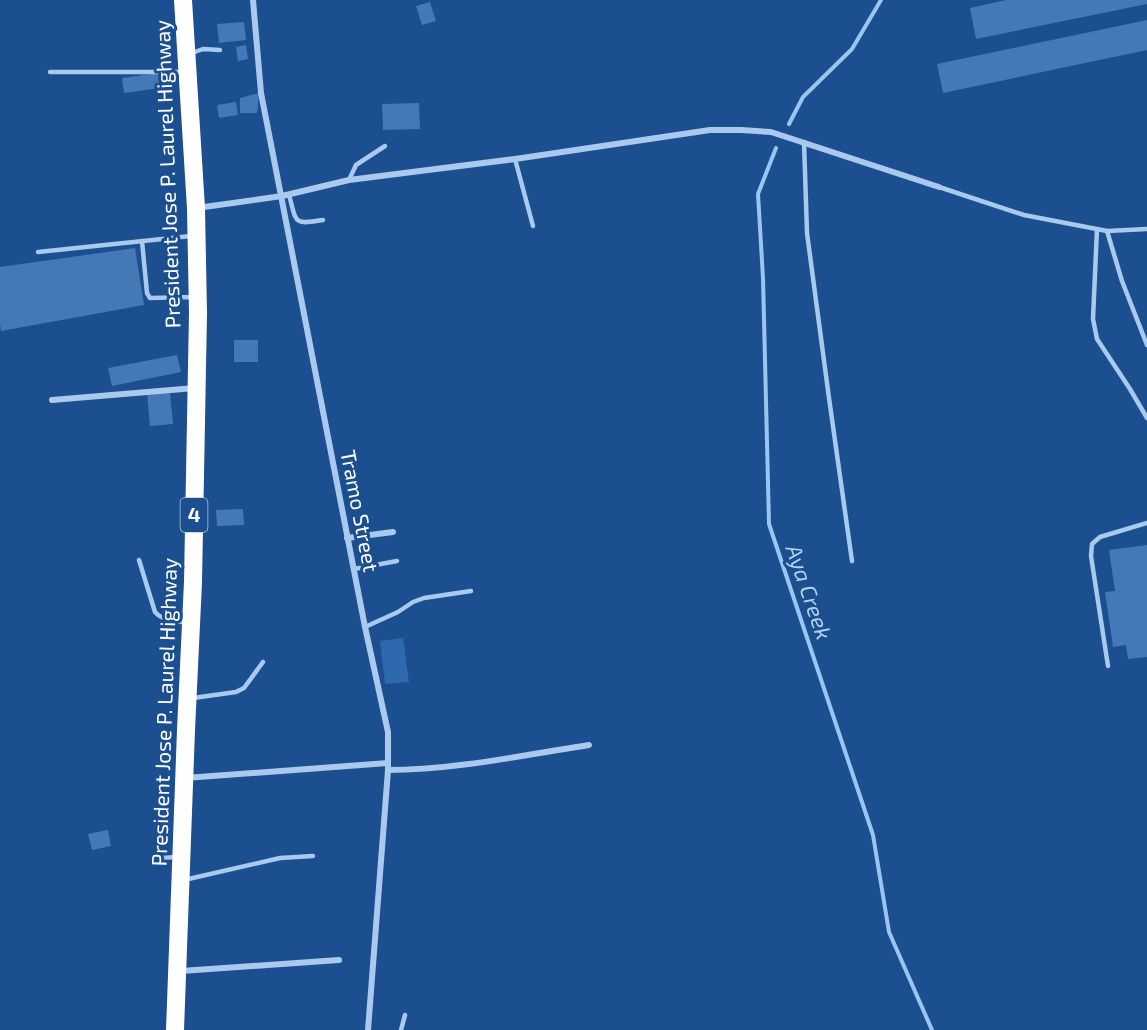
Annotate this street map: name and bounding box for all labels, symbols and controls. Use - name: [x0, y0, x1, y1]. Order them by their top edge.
- street label: President Jose P. Laurel Highway: [149, 19, 184, 329]
- street label: Tramo Street: [336, 448, 385, 574]
- road number: 4: [180, 498, 208, 532]
- water label: Aya Creek: [780, 540, 838, 643]
- street label: President Jose P. Laurel Highway: [146, 557, 181, 867]

